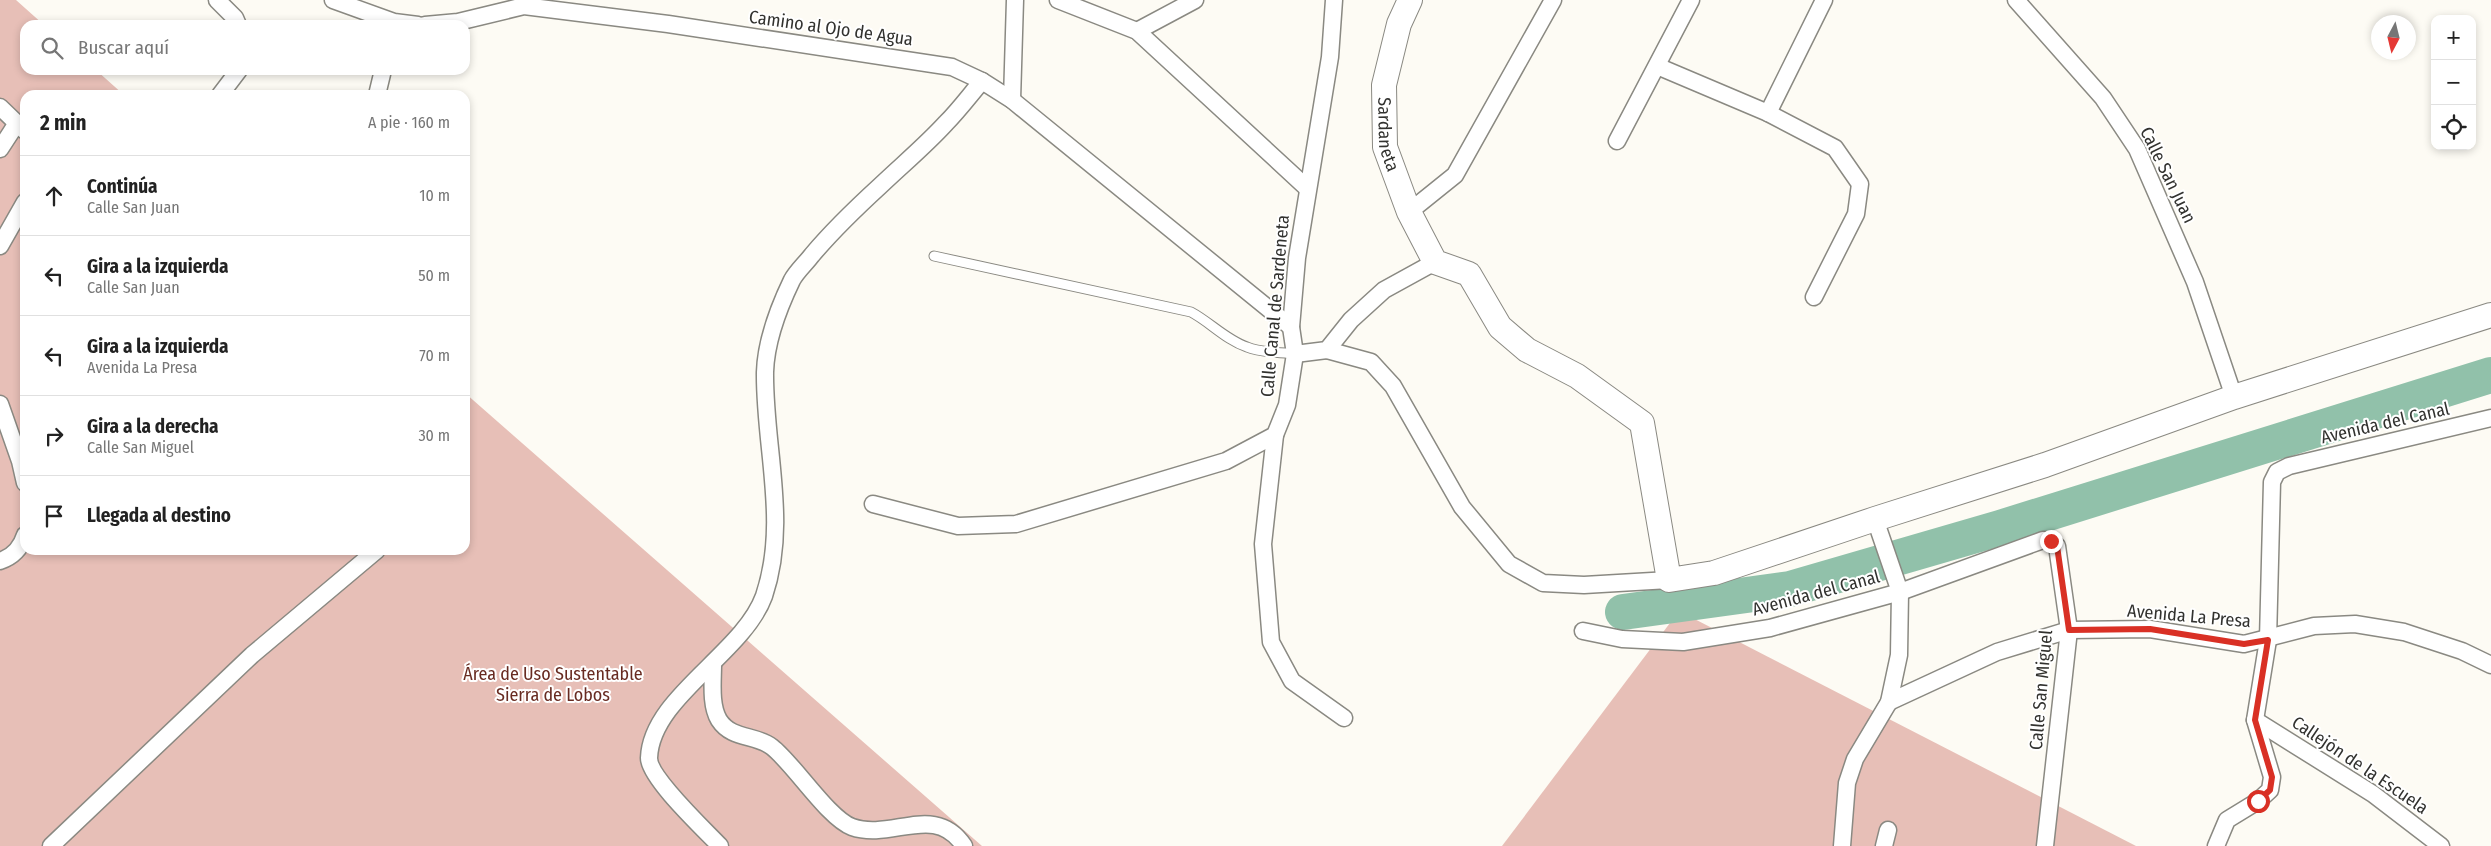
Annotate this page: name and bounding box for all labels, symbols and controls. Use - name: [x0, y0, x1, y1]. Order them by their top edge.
- street label: Camino al Ojo de Agua: [748, 6, 915, 50]
- north arrow: [2371, 15, 2416, 60]
- map controls: [2431, 15, 2476, 150]
- button: +: [2431, 15, 2476, 60]
- search box: [20, 20, 470, 75]
- icon: search: [38, 34, 66, 62]
- text: Buscar aquí: [78, 36, 169, 59]
- button: −: [2431, 60, 2476, 105]
- street label: Sardaneta: [1373, 97, 1404, 175]
- button: locate: [2431, 105, 2476, 150]
- text: 2 min: [40, 110, 87, 136]
- text: A pie · 160 m: [368, 113, 450, 132]
- street label: Calle San Juan: [2135, 123, 2201, 227]
- text: Continúa: [87, 175, 158, 198]
- icon: ahead: [40, 182, 68, 210]
- text: 10 m: [419, 186, 450, 205]
- text: Calle San Juan: [87, 198, 180, 217]
- street label: Calle Canal de Sardeneta: [1256, 214, 1294, 398]
- text: Gira a la izquierda: [87, 255, 229, 278]
- icon: left: [40, 262, 68, 290]
- text: 50 m: [418, 266, 450, 285]
- text: Calle San Juan: [87, 278, 180, 297]
- text: Gira a la izquierda: [87, 335, 229, 358]
- icon: left: [40, 342, 68, 370]
- text: 70 m: [419, 346, 450, 365]
- text: Avenida La Presa: [87, 358, 197, 377]
- street label: Avenida del Canal: [2319, 397, 2452, 448]
- text: Gira a la derecha: [87, 415, 219, 438]
- icon: right: [40, 422, 68, 450]
- text: 30 m: [418, 426, 450, 445]
- text: Calle San Miguel: [87, 438, 194, 457]
- icon: arrive: [40, 502, 68, 530]
- text: Llegada al destino: [87, 504, 231, 527]
- route end: [2040, 530, 2063, 553]
- street label: Avenida del Canal: [1750, 565, 1882, 621]
- street label: Avenida La Presa: [2126, 600, 2252, 632]
- street label: Calle San Miguel: [2025, 629, 2057, 751]
- park label: Área de Uso Sustentable Sierra de Lobos: [463, 662, 643, 706]
- street label: Callejón de la Escuela: [2288, 711, 2432, 819]
- route start: [2247, 790, 2270, 813]

